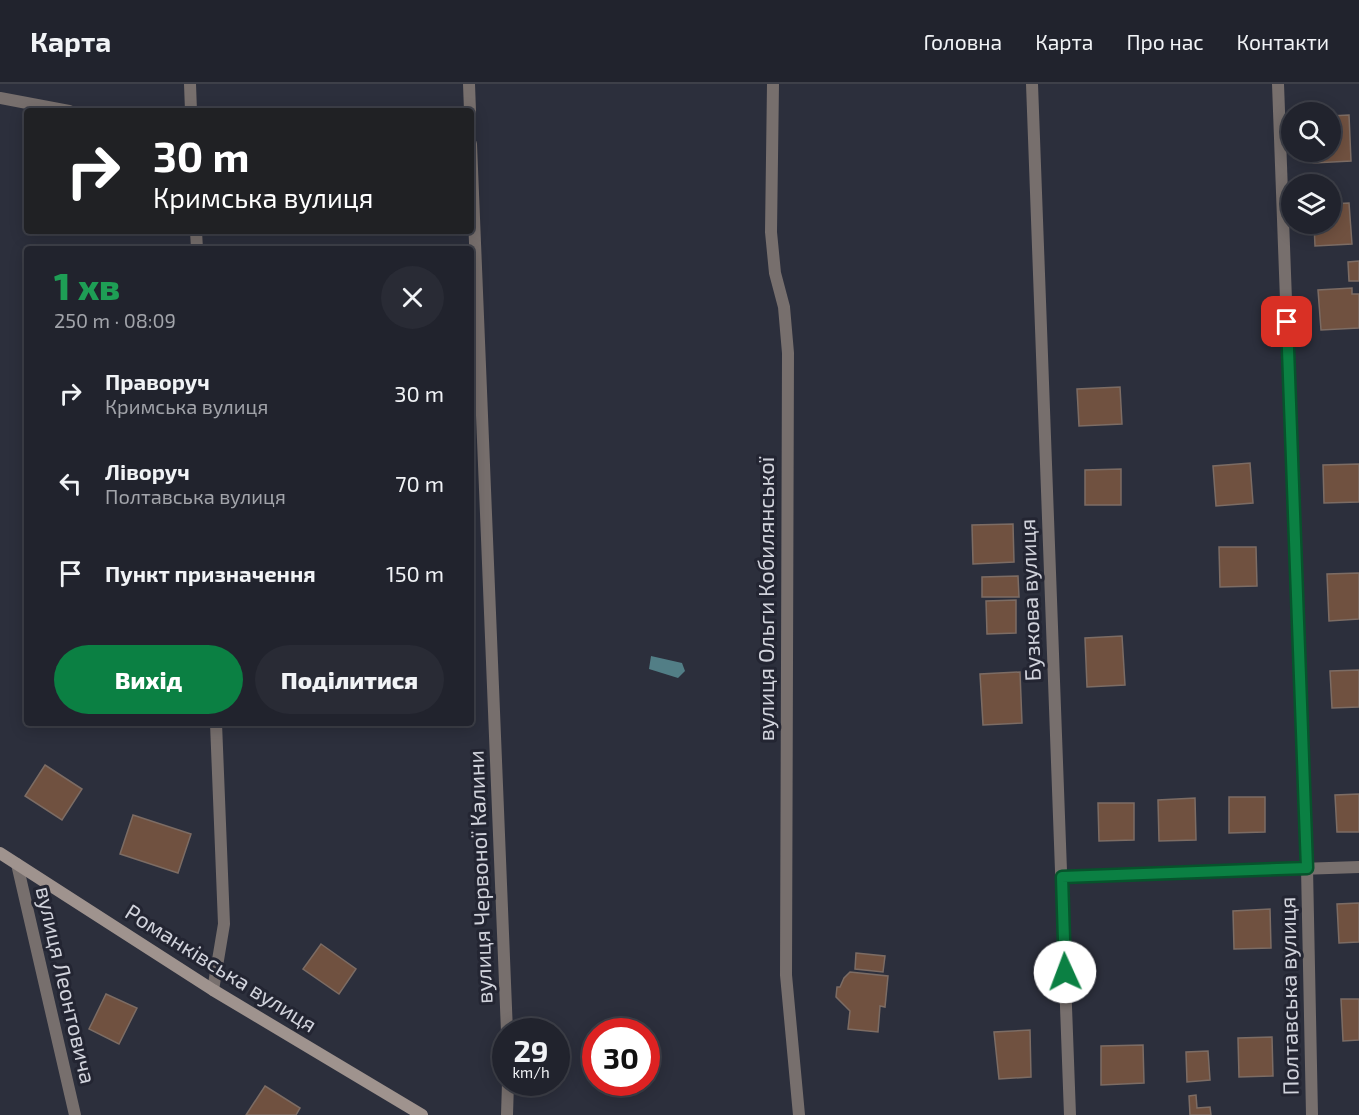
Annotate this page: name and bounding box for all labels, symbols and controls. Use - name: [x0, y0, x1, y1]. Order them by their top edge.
- text: Карта: [30, 24, 111, 58]
- text: Головна: [923, 29, 1002, 54]
- text: Карта: [1035, 29, 1093, 54]
- text: Про нас: [1126, 29, 1204, 54]
- text: Контакти: [1237, 29, 1329, 54]
- map controls: [1281, 102, 1341, 234]
- button: search: [1281, 102, 1341, 162]
- text: 30 m: [153, 130, 249, 180]
- icon: right: [54, 132, 132, 210]
- button: layers: [1281, 174, 1341, 234]
- text: Кримська вулиця: [153, 181, 373, 213]
- text: 1 хв: [54, 264, 120, 307]
- button: close: [381, 266, 444, 329]
- pin: [1261, 296, 1312, 347]
- icon: arrive: [1270, 305, 1303, 338]
- text: 250 m · 08:09: [54, 308, 176, 332]
- text: Праворуч: [105, 368, 210, 394]
- icon: right: [54, 377, 87, 410]
- text: 30 m: [394, 380, 444, 406]
- text: Кримська вулиця: [105, 394, 268, 418]
- street label: вулиця Ольги Кобилянської: [752, 456, 779, 741]
- text: Ліворуч: [105, 458, 190, 484]
- icon: left: [54, 467, 87, 500]
- text: 70 m: [395, 470, 444, 496]
- text: Полтавська вулиця: [105, 484, 286, 508]
- street label: Бузкова вулиця: [1013, 518, 1046, 682]
- icon: arrive: [54, 557, 87, 590]
- text: Пункт призначення: [105, 560, 316, 586]
- text: 150 m: [386, 560, 444, 586]
- button: Вихід: [54, 645, 243, 714]
- button: Поділитися: [255, 645, 444, 714]
- street label: вулиця Червоної Калини: [462, 750, 497, 1004]
- street label: вулиця Леонтовича: [31, 883, 102, 1086]
- street label: Полтавська вулиця: [1273, 896, 1304, 1096]
- street label: Романківська вулиця: [121, 898, 322, 1037]
- position arrow: [1033, 940, 1097, 1004]
- speed limit sign: 30: [582, 1018, 660, 1096]
- text: 29: [513, 1032, 549, 1068]
- text: km/h: [512, 1063, 550, 1081]

